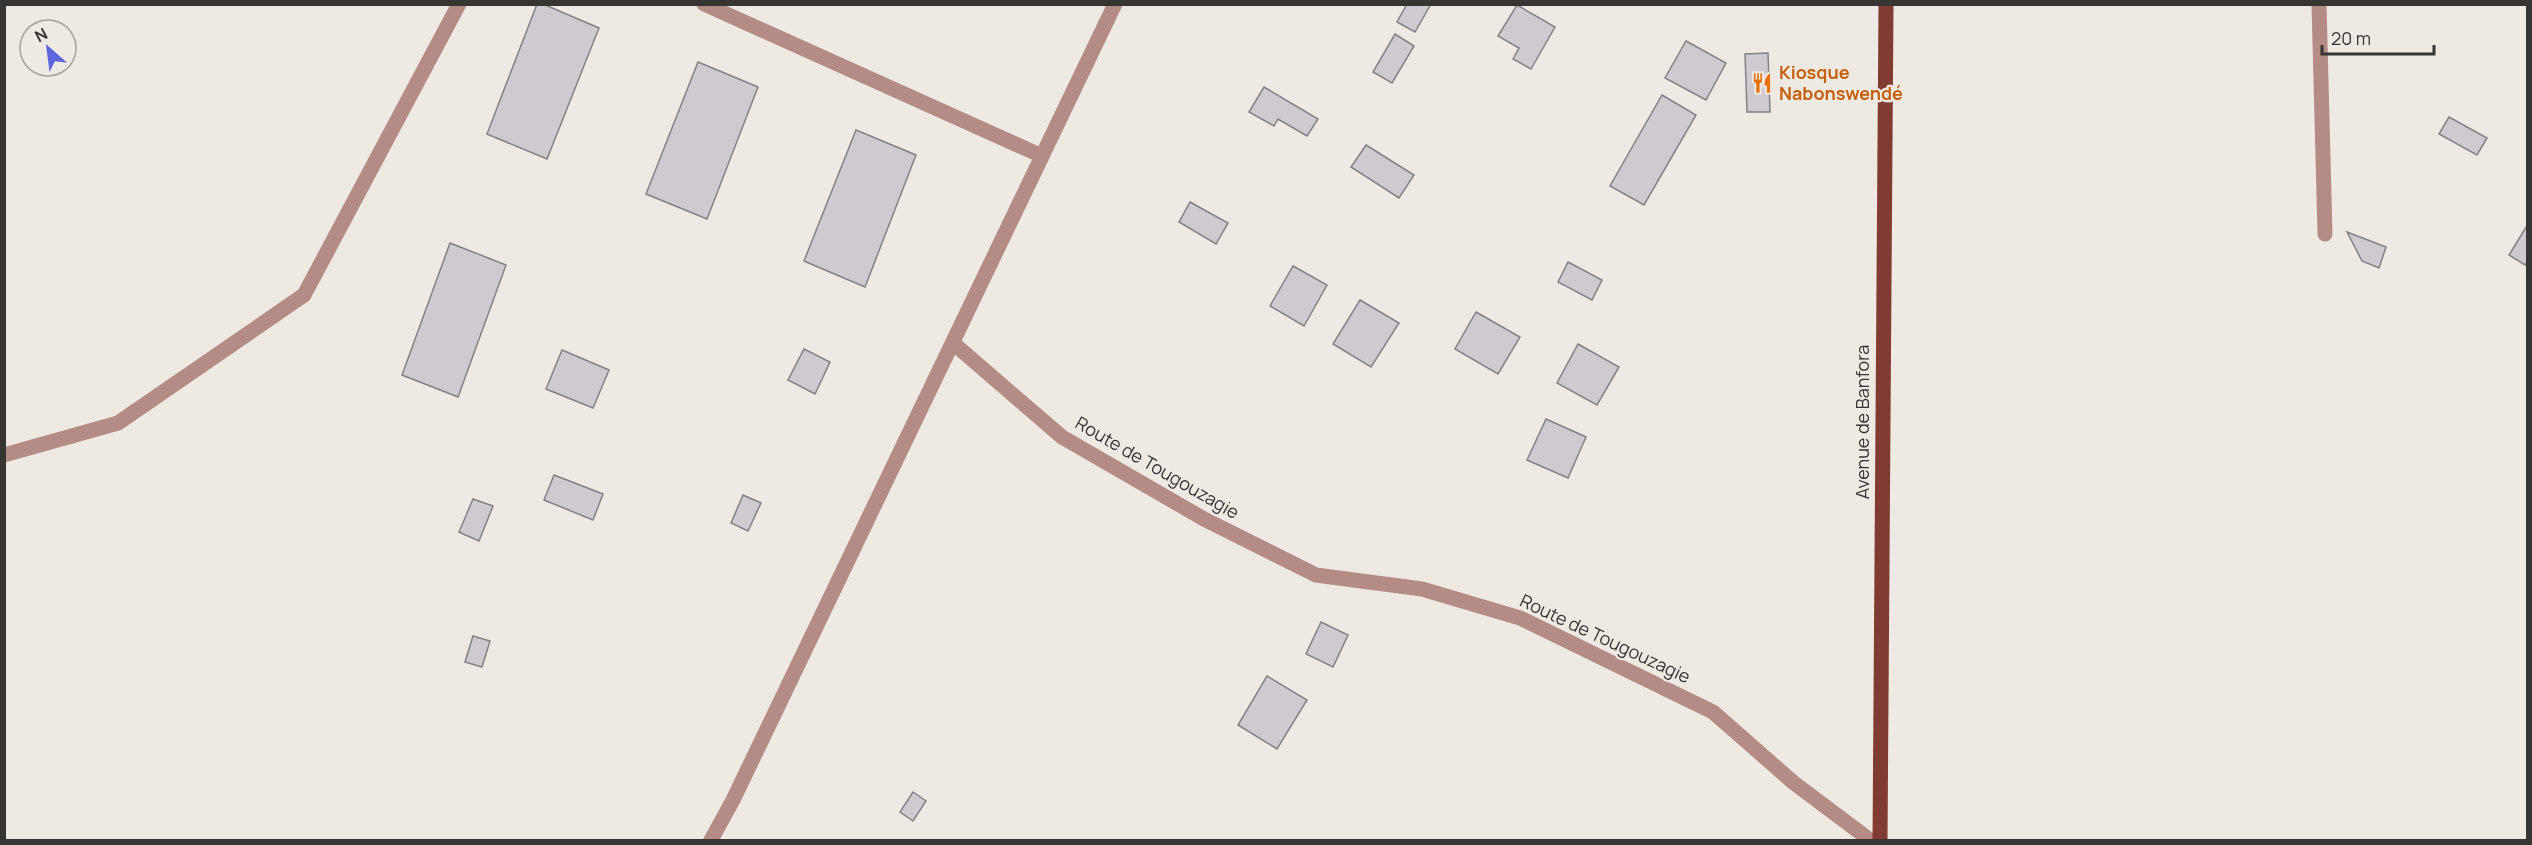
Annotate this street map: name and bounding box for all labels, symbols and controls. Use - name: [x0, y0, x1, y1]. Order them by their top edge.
- north arrow: [18, 18, 78, 78]
- scale bar: [2322, 18, 2434, 56]
- text: N: [31, 22, 51, 47]
- text: 20 m: [2331, 26, 2371, 50]
- place label: Kiosque Nabonswendé: [1779, 60, 1903, 105]
- restaurant icon: Kiosque Nabonswendé: [1750, 71, 1774, 95]
- street label: Avenue de Banfora: [1850, 345, 1874, 499]
- street label: Route de Tougouzagie: [1071, 410, 1244, 524]
- street label: Route de Tougouzagie: [1516, 588, 1695, 688]

